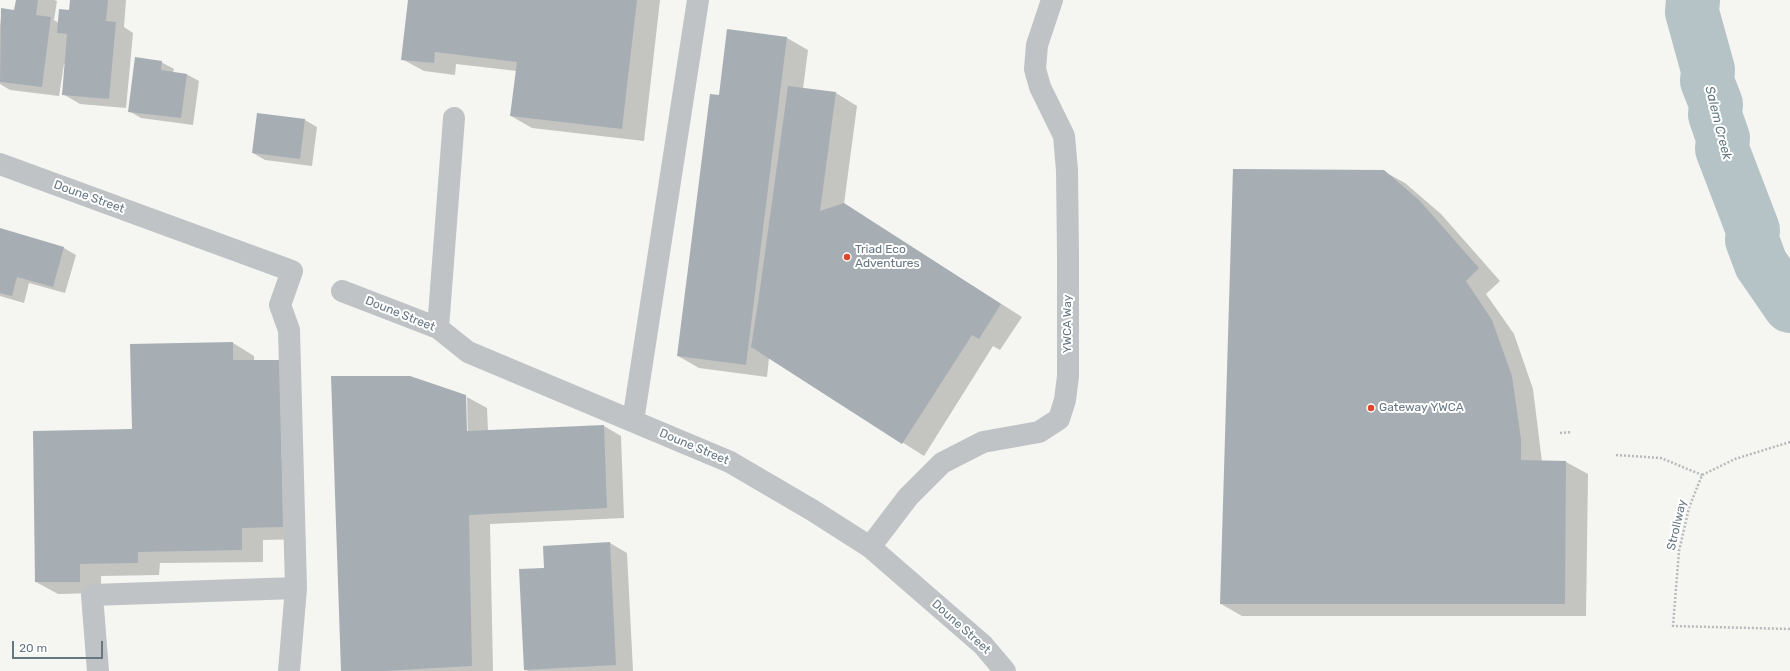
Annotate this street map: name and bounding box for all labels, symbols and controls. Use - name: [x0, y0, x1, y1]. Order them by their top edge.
- water label: Salem Creek: [1701, 84, 1735, 162]
- street label: Doune Street: [52, 178, 126, 216]
- place label: Triad Eco Adventures: [855, 243, 920, 271]
- marker: Triad Eco Adventures: [842, 252, 852, 262]
- street label: Doune Street: [363, 293, 437, 335]
- street label: YWCA Way: [1061, 295, 1075, 353]
- place label: Gateway YWCA: [1379, 401, 1464, 415]
- marker: Gateway YWCA: [1366, 403, 1376, 413]
- street label: Doune Street: [657, 426, 731, 468]
- street label: Strollway: [1664, 498, 1690, 552]
- street label: Doune Street: [929, 597, 993, 657]
- scale bar: [14, 633, 105, 659]
- text: 20 m: [19, 641, 47, 655]

